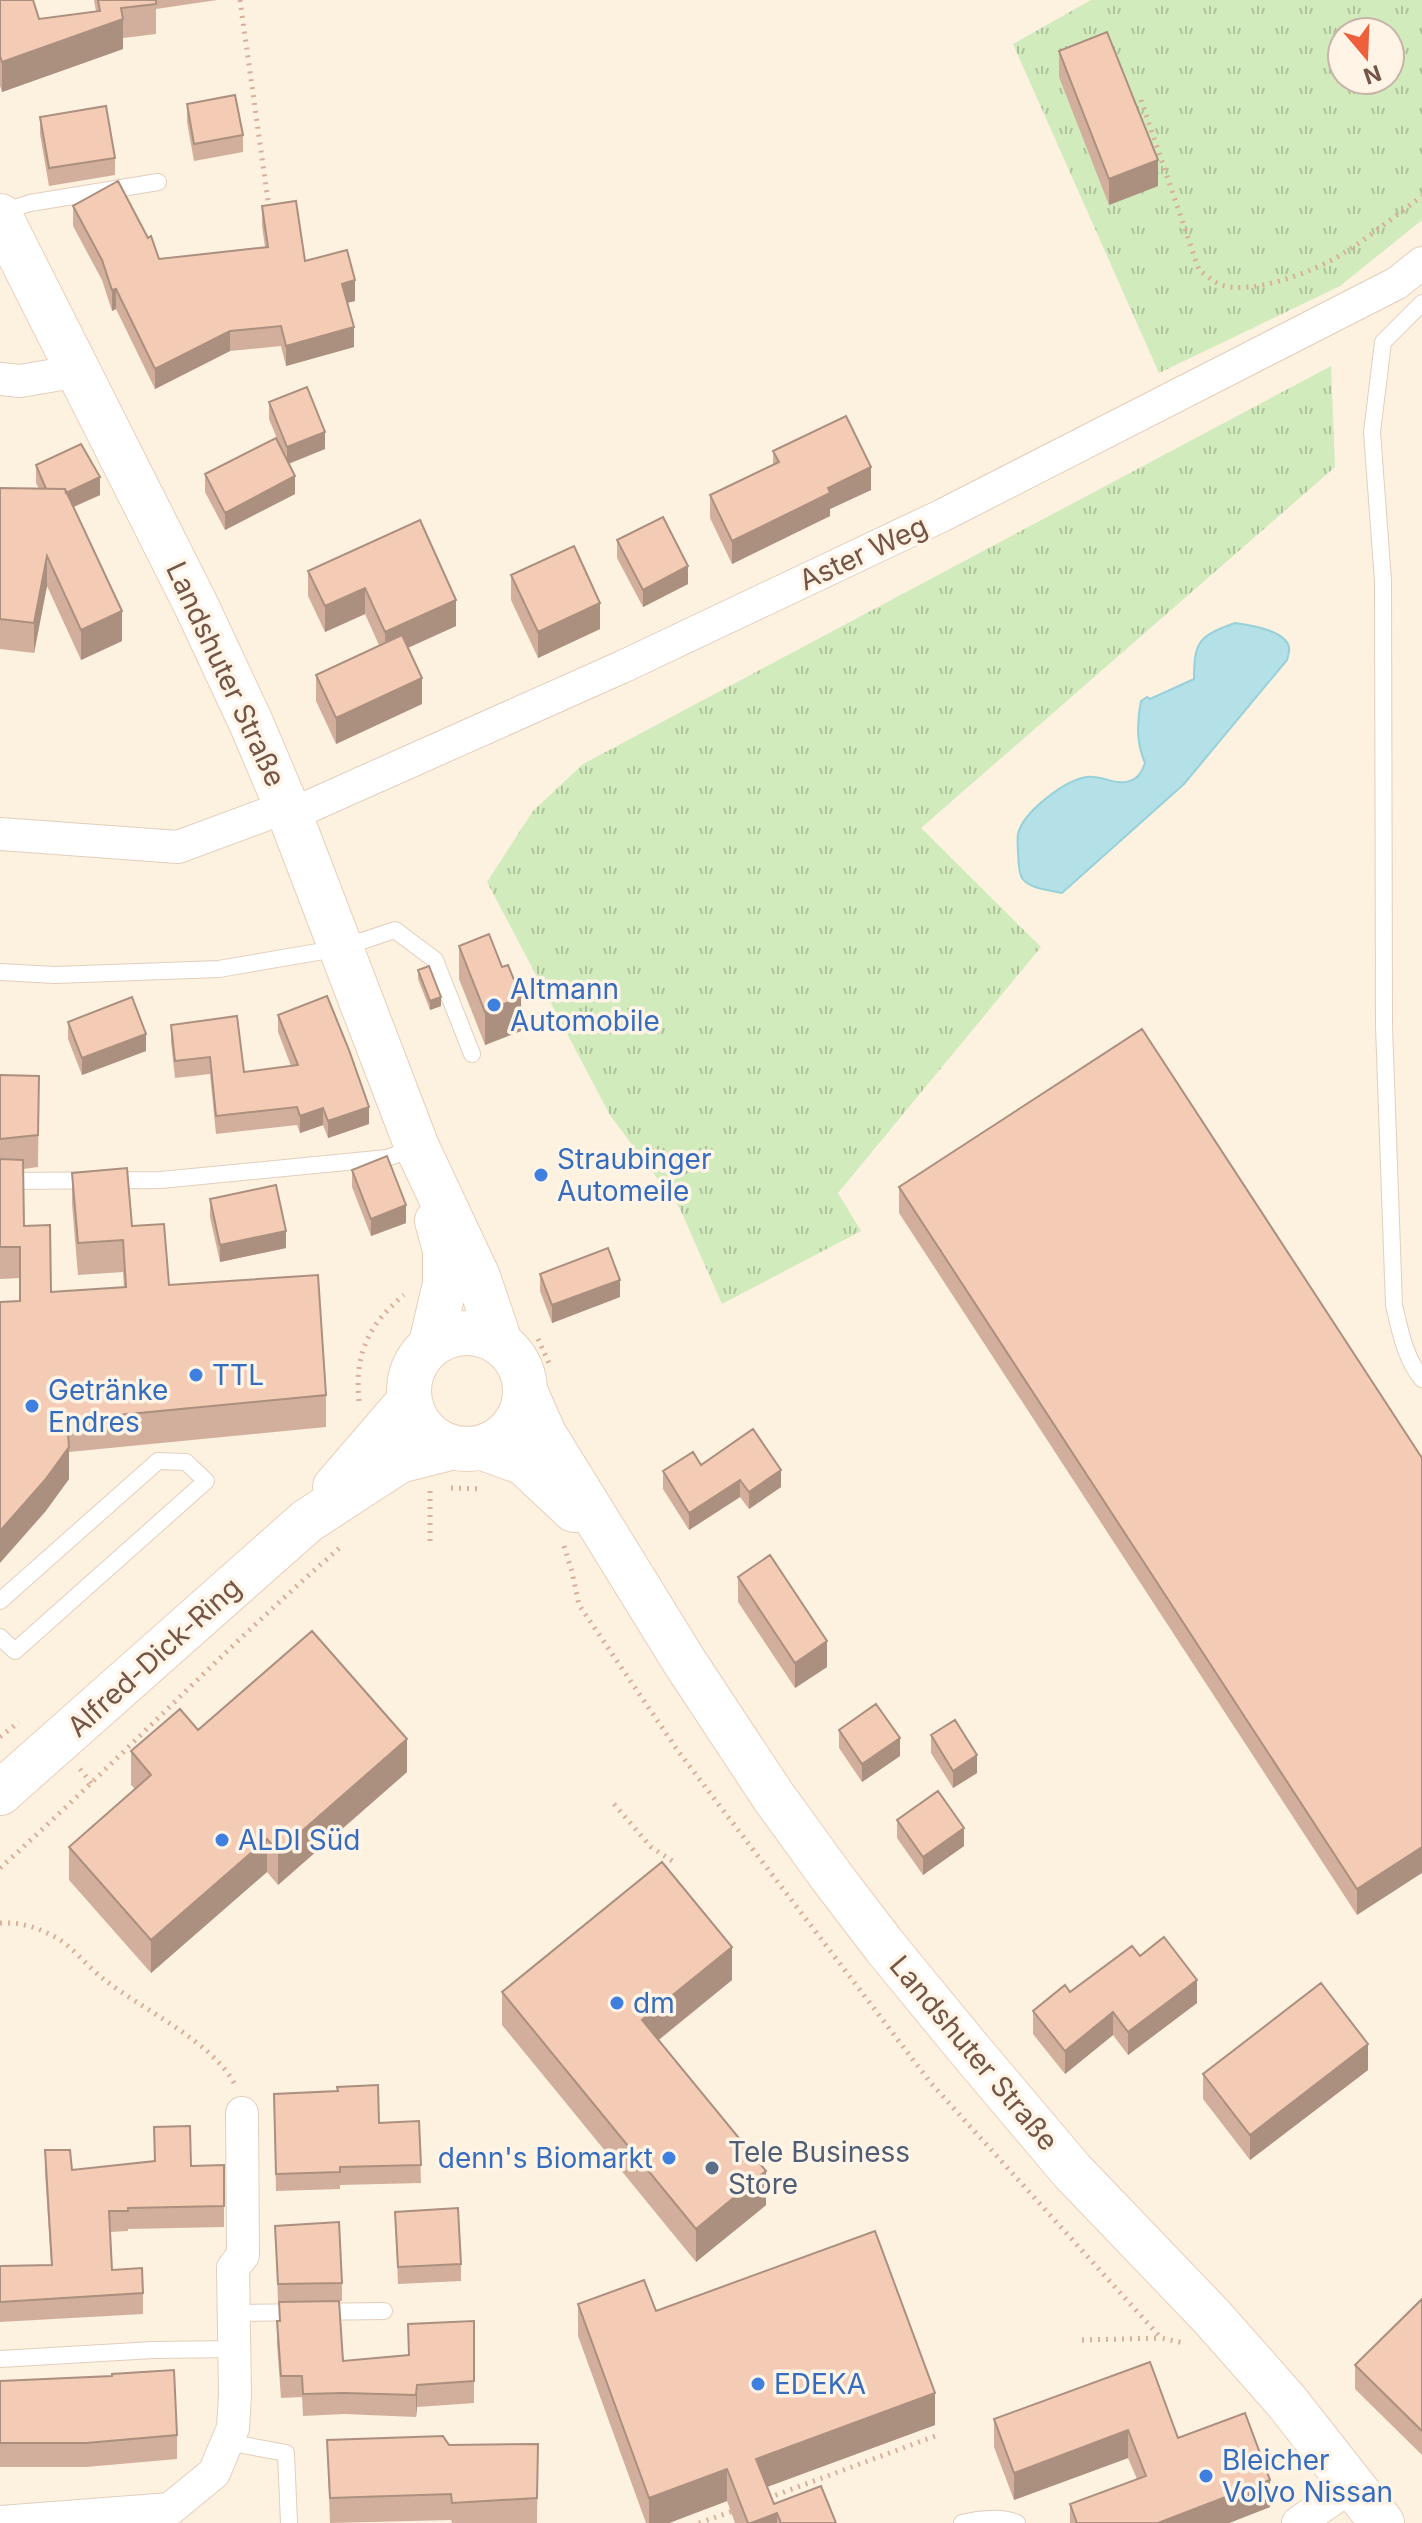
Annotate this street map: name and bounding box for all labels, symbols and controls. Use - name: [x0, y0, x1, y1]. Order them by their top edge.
- north arrow: [1326, 16, 1406, 96]
- text: N: [1360, 60, 1385, 90]
- street label: Aster Weg: [794, 509, 932, 597]
- street label: Landshuter Straße: [159, 556, 293, 792]
- place label: Altmann Automobile: [510, 972, 660, 1038]
- marker: Altmann Automobile: [485, 996, 503, 1014]
- place label: Straubinger Automeile: [557, 1142, 711, 1208]
- marker: Straubinger Automeile: [532, 1166, 550, 1184]
- place label: TTL: [212, 1358, 264, 1392]
- marker: TTL: [187, 1366, 205, 1384]
- place label: Getränke Endres: [48, 1373, 168, 1439]
- marker: Getränke Endres: [23, 1397, 41, 1415]
- street label: Alfred-Dick-Ring: [60, 1570, 248, 1744]
- place label: ALDI Süd: [238, 1823, 360, 1857]
- marker: ALDI Süd: [213, 1831, 231, 1849]
- street label: Landshuter Straße: [883, 1949, 1065, 2157]
- place label: dm: [633, 1986, 675, 2020]
- marker: dm: [608, 1994, 626, 2012]
- place label: Tele Business Store: [728, 2135, 910, 2201]
- place label: denn's Biomarkt: [438, 2141, 653, 2175]
- marker: denn's Biomarkt: [660, 2149, 678, 2167]
- marker: Tele Business Store: [703, 2159, 721, 2177]
- place label: EDEKA: [774, 2367, 866, 2401]
- marker: EDEKA: [749, 2375, 767, 2393]
- place label: Bleicher Volvo Nissan: [1222, 2443, 1393, 2509]
- marker: Bleicher Volvo Nissan: [1197, 2467, 1215, 2485]

